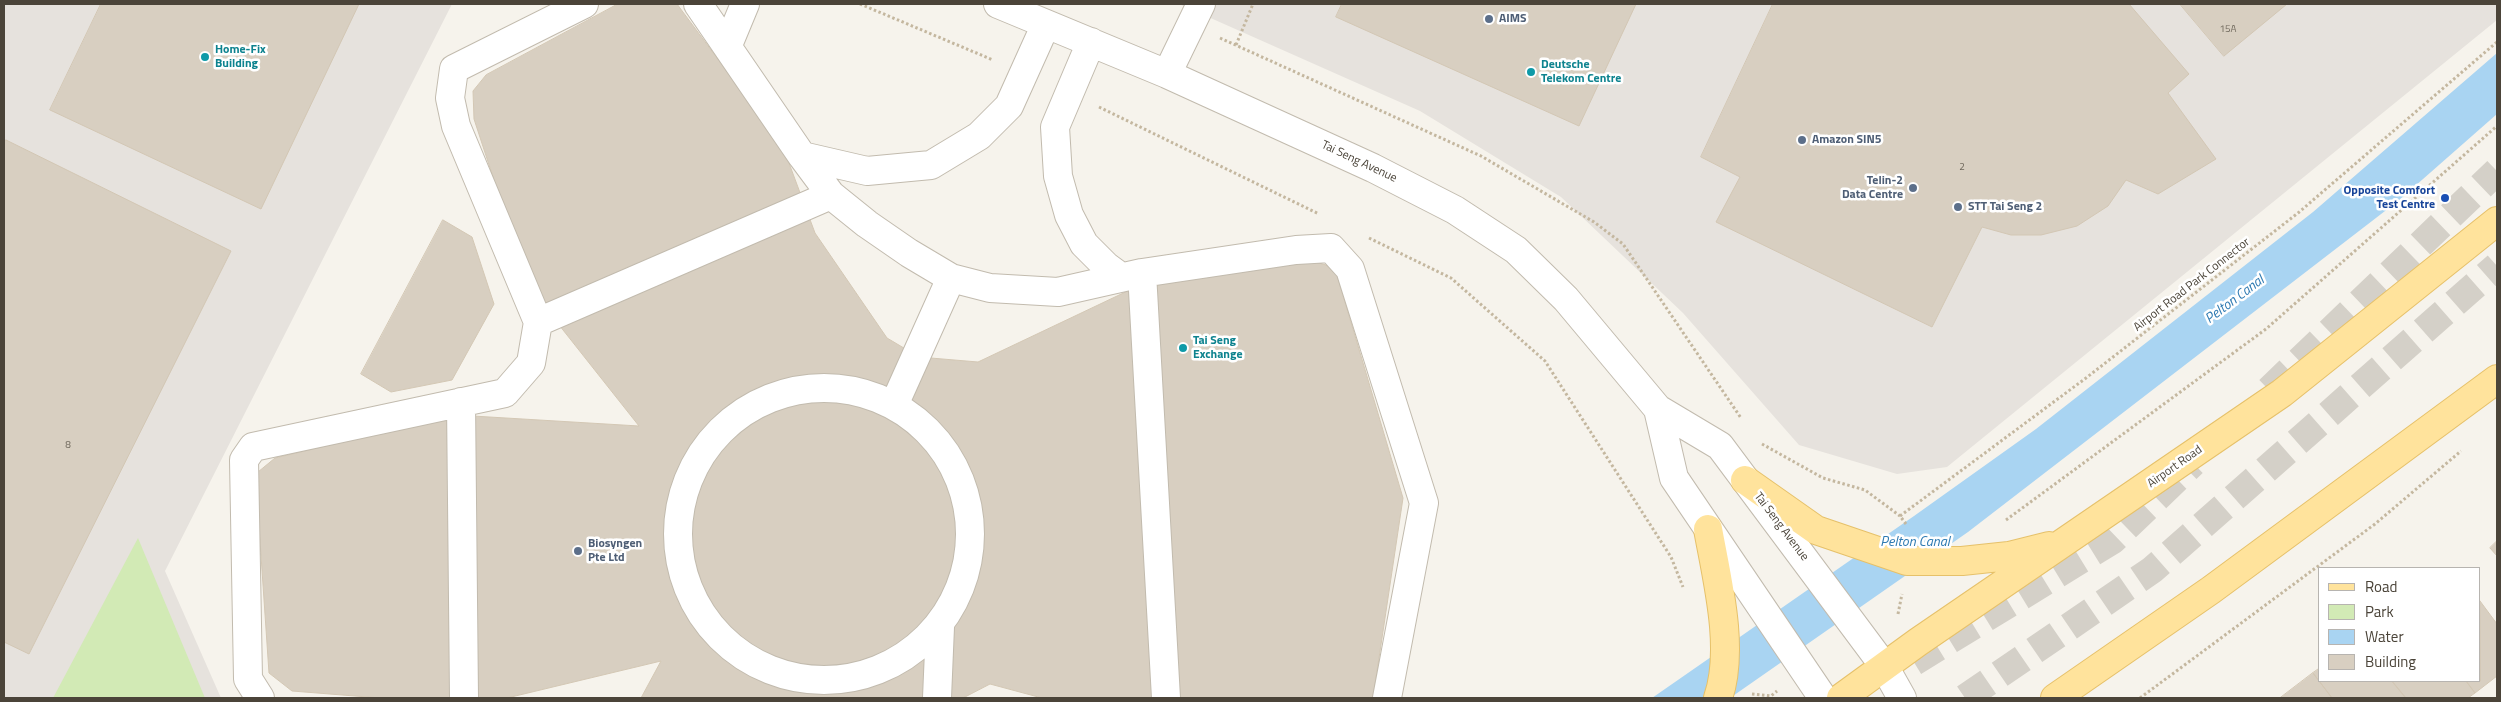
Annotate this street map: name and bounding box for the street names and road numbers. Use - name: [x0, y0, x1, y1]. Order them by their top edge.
- street label: Tai Seng Avenue: [1319, 138, 1399, 186]
- street label: Airport Road Park Connector: [2131, 235, 2253, 335]
- street label: Airport Road: [2145, 443, 2205, 491]
- street label: Tai Seng Avenue: [1751, 490, 1811, 564]

